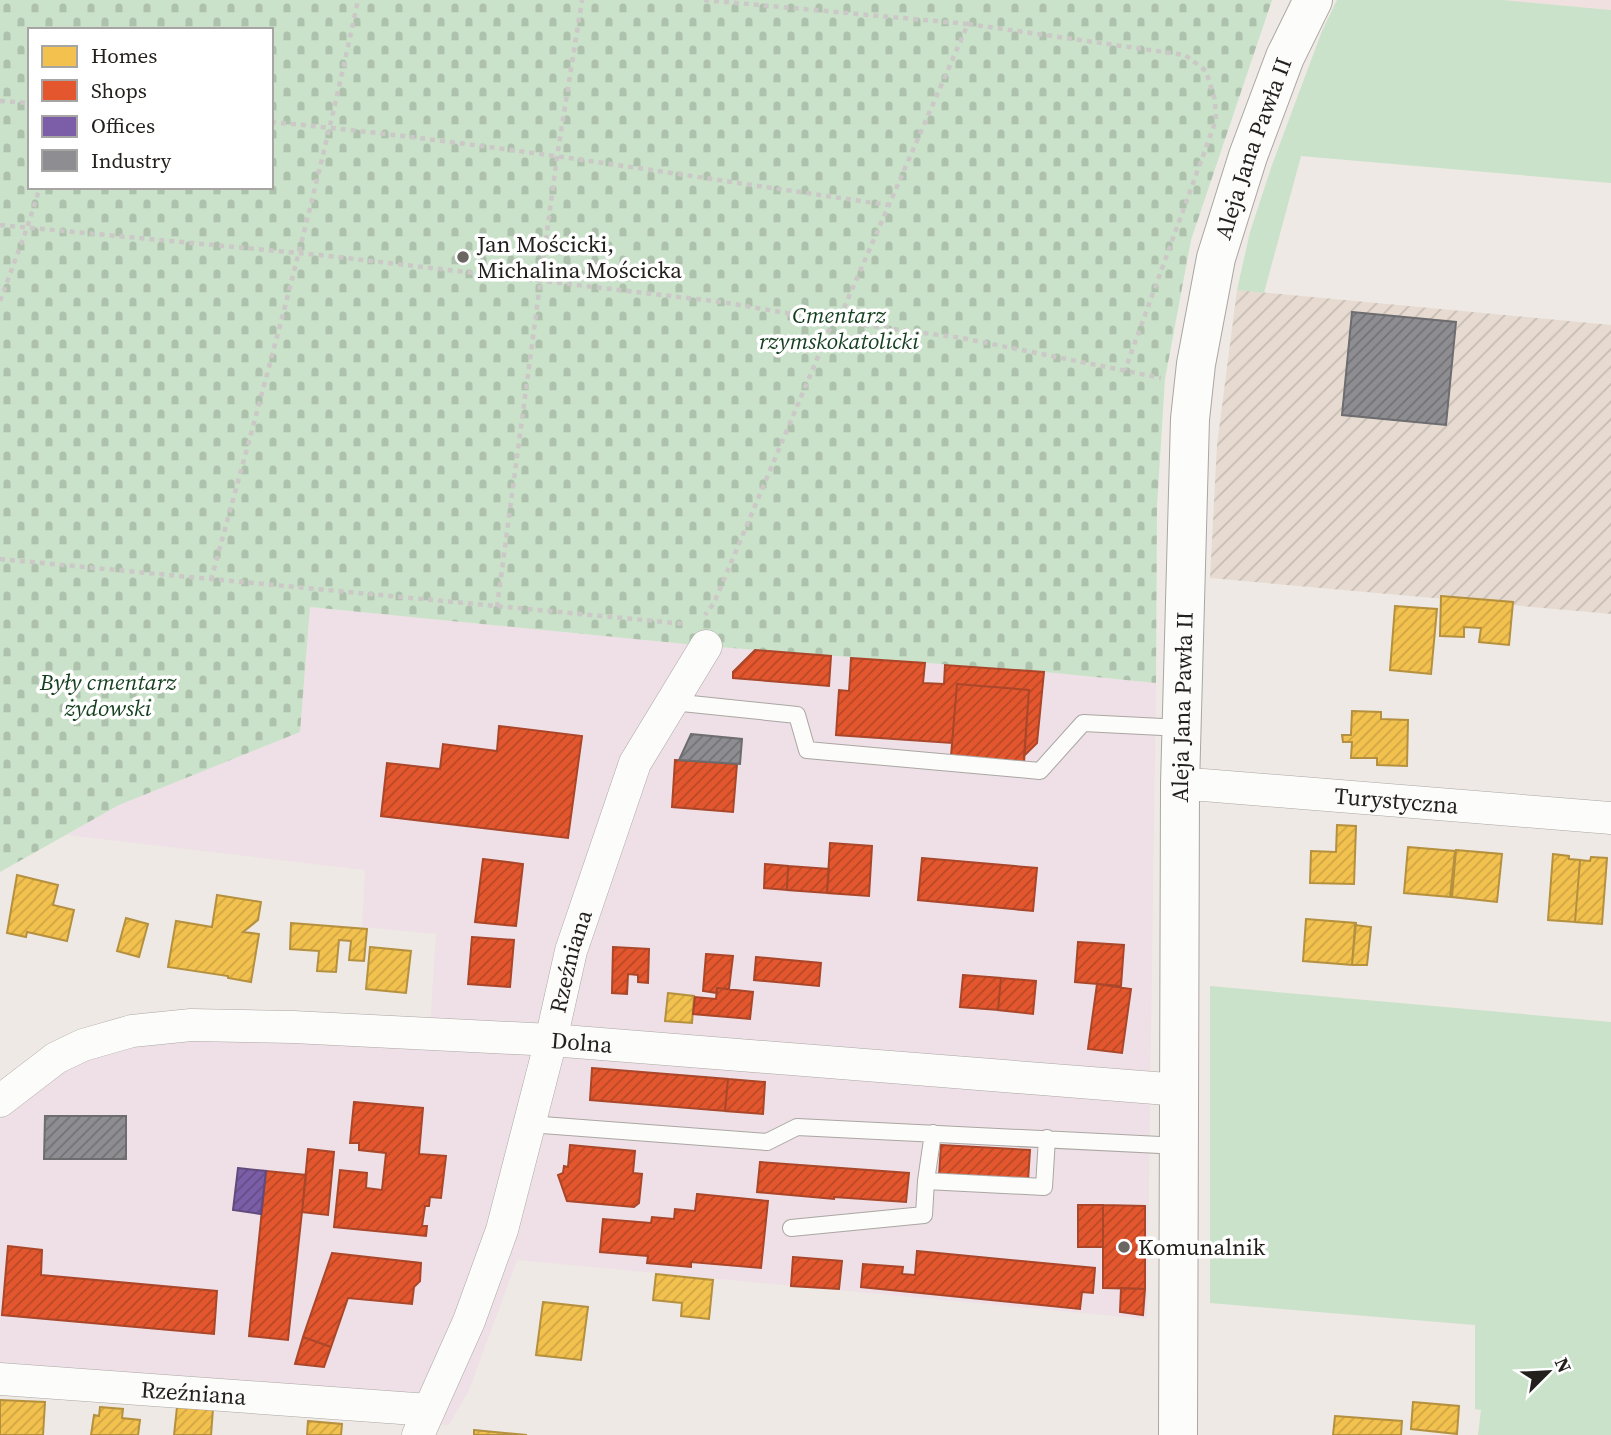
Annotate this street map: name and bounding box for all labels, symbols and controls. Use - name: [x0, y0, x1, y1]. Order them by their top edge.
- legend: [28, 28, 273, 189]
- text: Homes: [91, 41, 157, 70]
- street label: Aleja Jana Pawła II: [1207, 53, 1299, 243]
- text: Shops: [91, 76, 147, 105]
- text: Offices: [91, 111, 155, 140]
- text: Industry: [91, 146, 171, 175]
- place label: Jan Mościcki, Michalina Mościcka: [476, 228, 682, 286]
- marker: Jan Mościcki, Michalina Mościcka: [455, 249, 471, 265]
- park label: Cmentarz rzymskokatolicki: [759, 299, 919, 357]
- street label: Aleja Jana Pawła II: [1164, 611, 1201, 802]
- park label: Były cmentarz żydowski: [39, 666, 178, 724]
- street label: Turystyczna: [1333, 780, 1460, 822]
- street label: Rzeźniana: [542, 905, 600, 1016]
- street label: Dolna: [550, 1024, 614, 1061]
- place label: Komunalnik: [1138, 1231, 1266, 1263]
- marker: Komunalnik: [1116, 1239, 1132, 1255]
- north arrow: [1513, 1337, 1583, 1407]
- text: N: [1549, 1353, 1578, 1377]
- street label: Rzeźniana: [140, 1373, 248, 1413]

